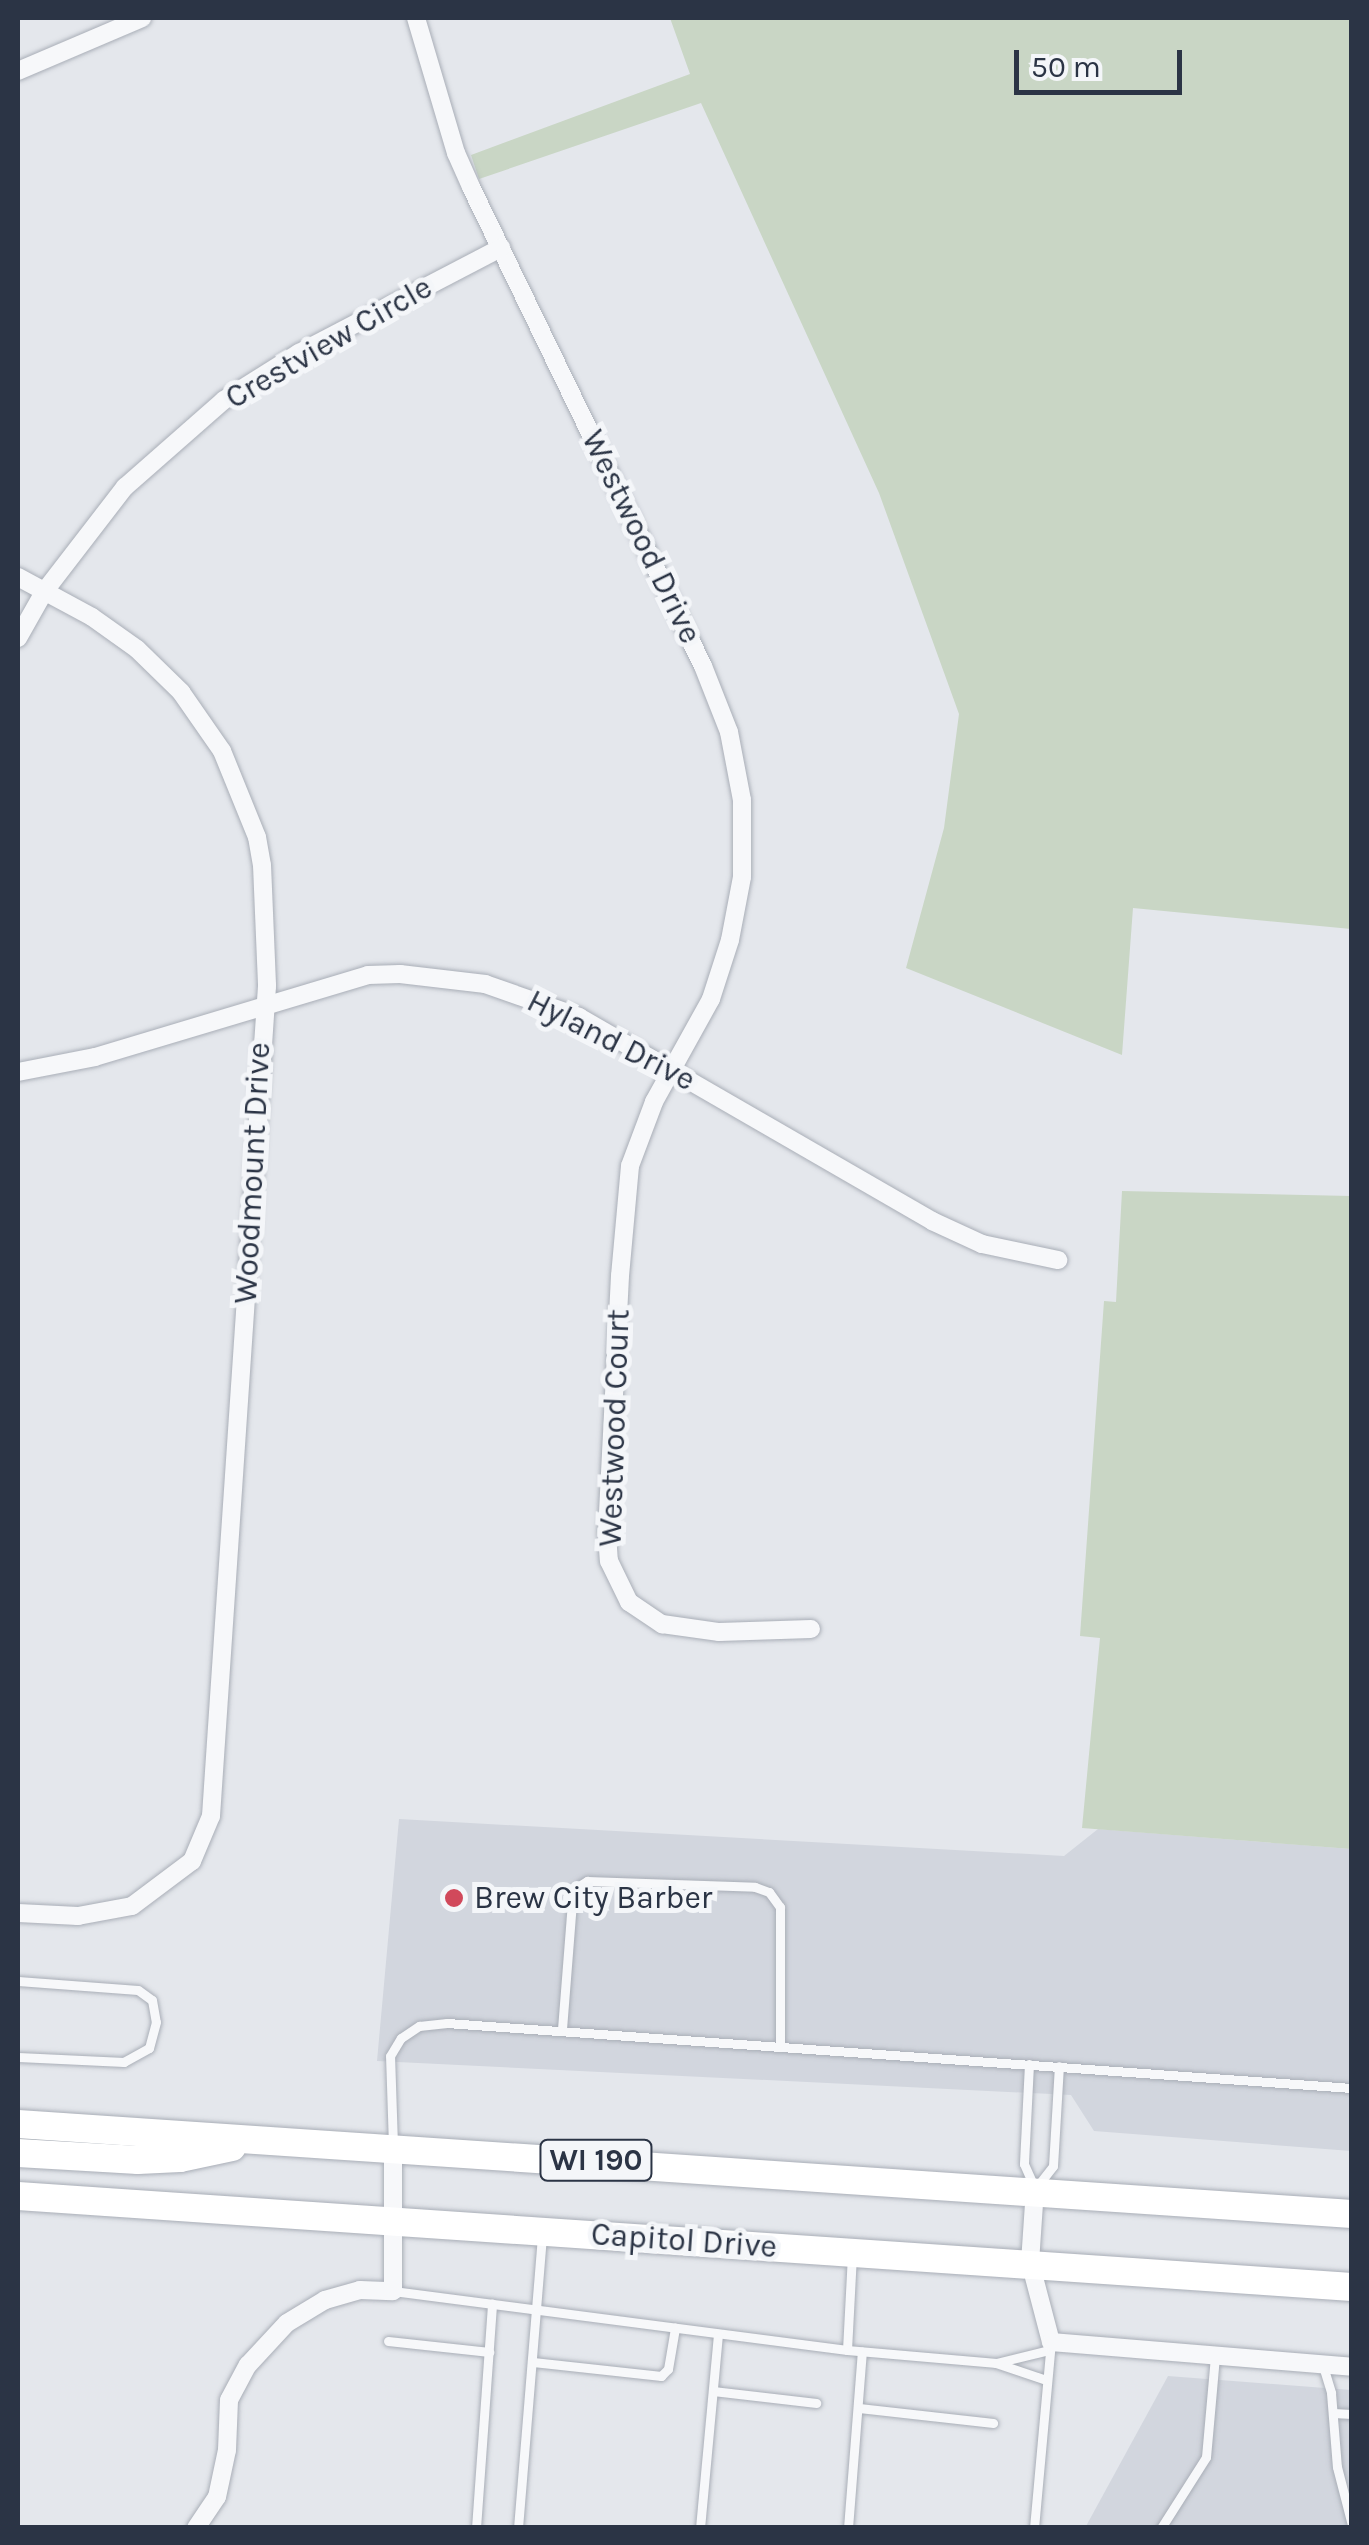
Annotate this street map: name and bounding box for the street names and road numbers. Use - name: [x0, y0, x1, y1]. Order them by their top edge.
- street label: Crestview Circle: [219, 268, 439, 418]
- street label: Westwood Drive: [573, 424, 709, 650]
- street label: Hyland Drive: [521, 982, 701, 1100]
- street label: Woodmount Drive: [227, 1041, 279, 1305]
- street label: Westwood Court: [592, 1309, 638, 1547]
- road number: WI 190: [538, 2135, 654, 2185]
- street label: Capitol Drive: [590, 2215, 778, 2267]

